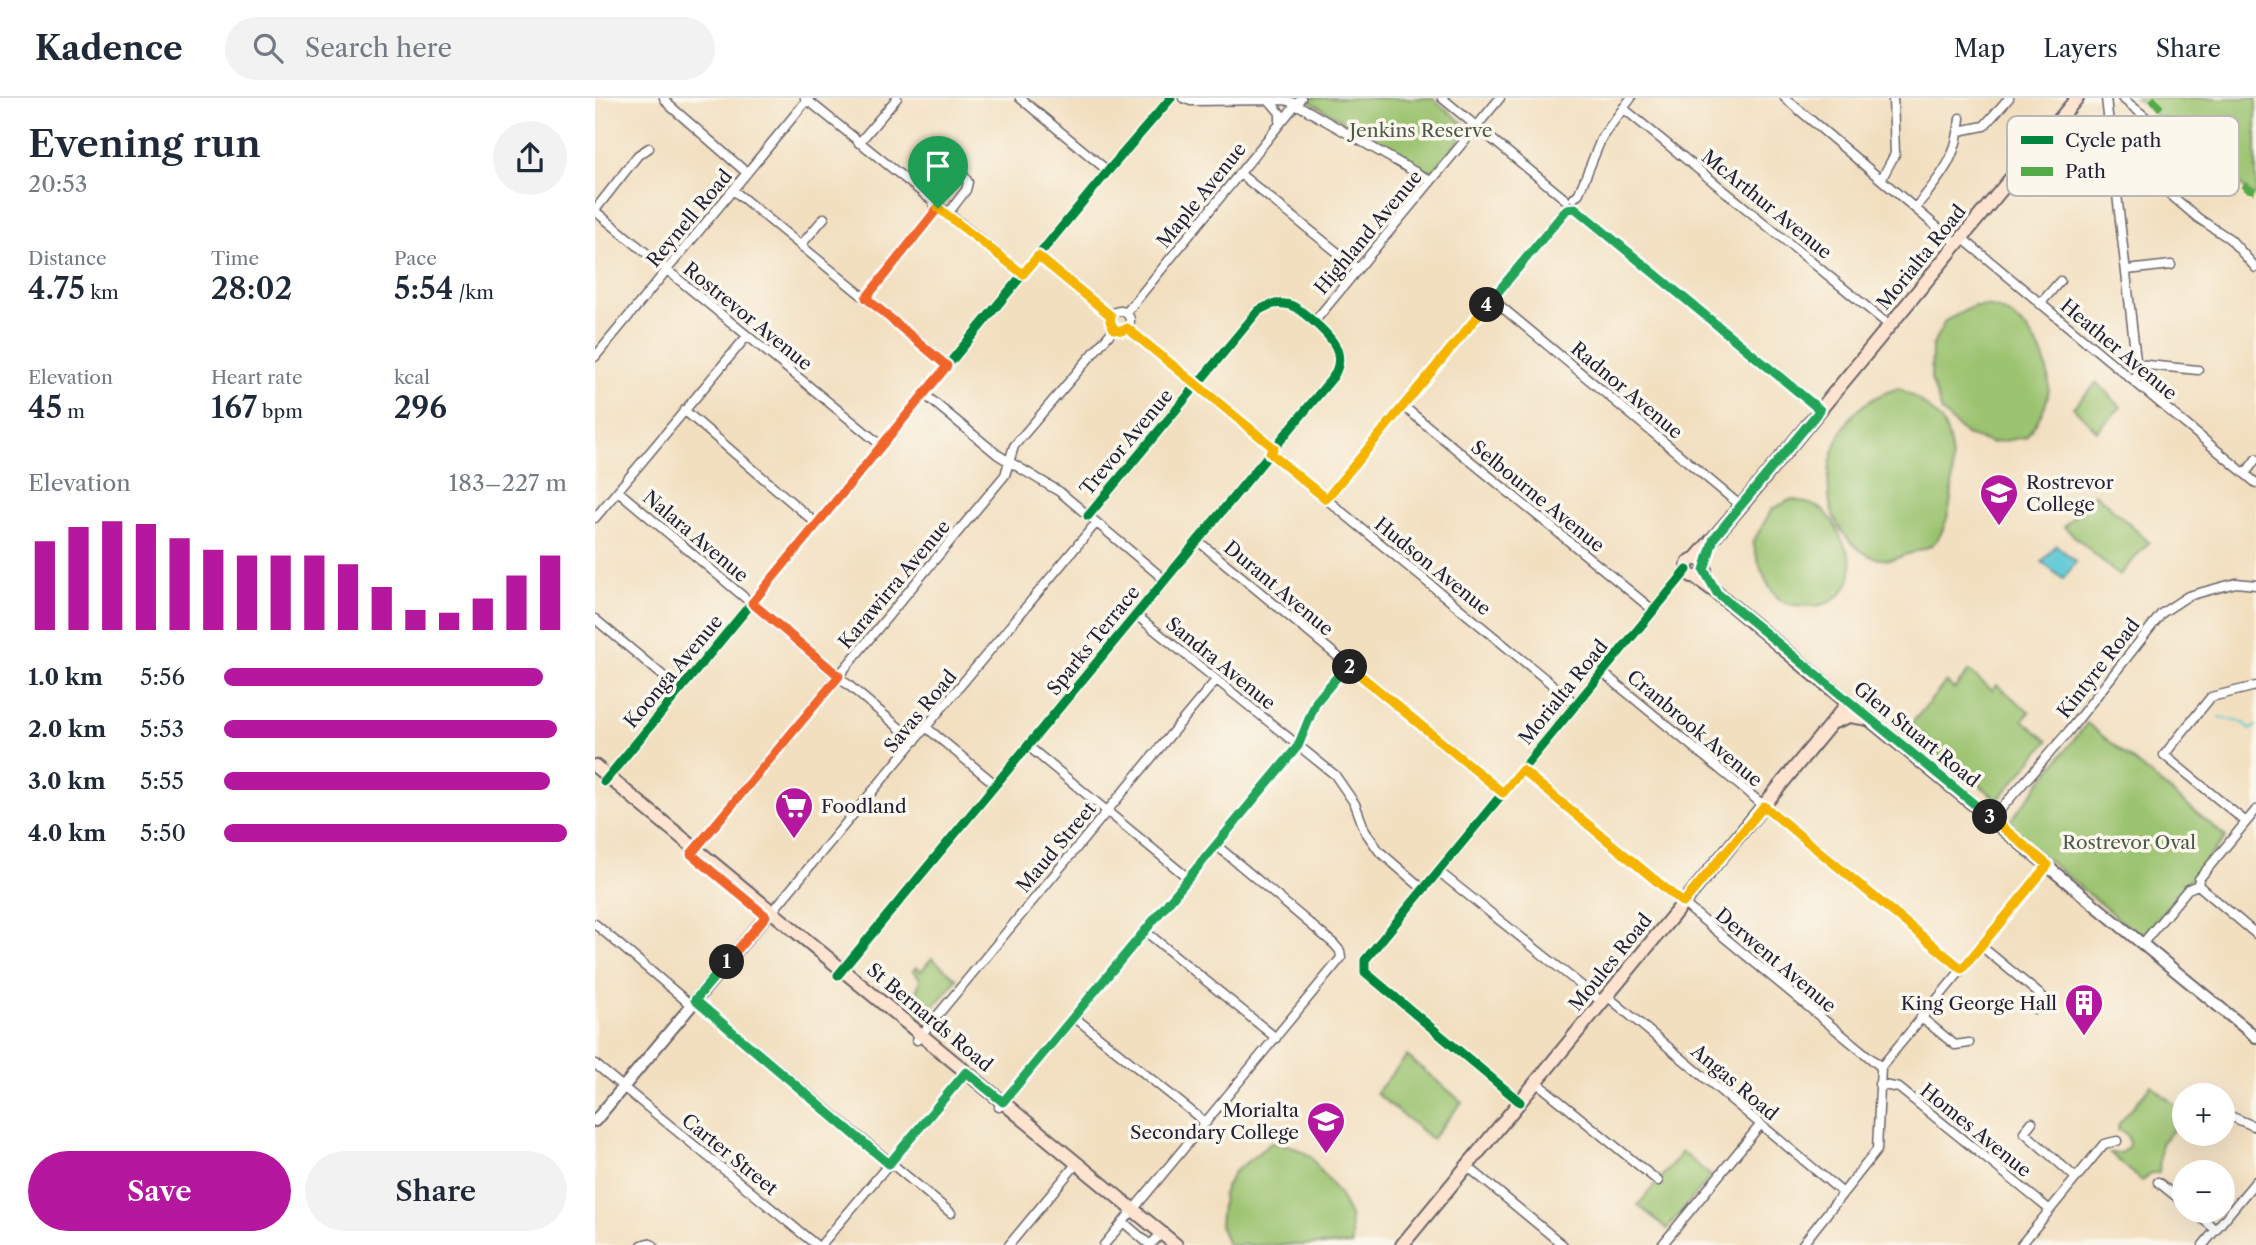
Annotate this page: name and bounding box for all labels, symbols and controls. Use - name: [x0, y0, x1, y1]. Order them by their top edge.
- search box: [225, 17, 715, 80]
- text: Kadence: [35, 28, 183, 69]
- icon: search: [249, 29, 287, 67]
- text: Search here: [305, 32, 452, 64]
- text: Map: [1954, 34, 2005, 63]
- text: Layers: [2043, 34, 2118, 63]
- text: Share: [2156, 34, 2221, 63]
- legend: [2007, 116, 2239, 196]
- park label: Jenkins Reserve: [1347, 119, 1492, 142]
- text: Evening run: [28, 120, 261, 167]
- button: share: [493, 121, 567, 195]
- text: Cycle path: [2065, 129, 2161, 152]
- pin: [908, 136, 968, 208]
- street label: Maple Avenue: [1152, 138, 1251, 253]
- street label: McArthur Avenue: [1697, 145, 1836, 264]
- icon: arrive: [919, 147, 957, 185]
- text: Path: [2065, 160, 2106, 183]
- street label: Reynell Road: [642, 164, 737, 272]
- street label: Highland Avenue: [1310, 166, 1427, 299]
- text: 20:53: [28, 170, 87, 198]
- street label: Morialta Road: [1872, 200, 1971, 314]
- text: Distance: [28, 247, 107, 270]
- text: Time: [211, 247, 259, 270]
- text: Pace: [394, 247, 437, 270]
- street label: Rostrevor Avenue: [679, 257, 817, 375]
- text: 4.75: [28, 270, 85, 307]
- text: 28:02: [211, 270, 292, 307]
- text: 5:54: [394, 270, 453, 307]
- text: km: [85, 281, 119, 304]
- text: /km: [453, 281, 494, 304]
- pin: 4: [1469, 288, 1505, 322]
- text: 4: [1481, 293, 1492, 316]
- street label: Heather Avenue: [2056, 294, 2182, 405]
- street label: Radnor Avenue: [1566, 337, 1687, 444]
- text: Elevation: [28, 366, 113, 389]
- text: Heart rate: [211, 366, 303, 389]
- text: kcal: [394, 366, 430, 389]
- street label: Trevor Avenue: [1075, 384, 1178, 500]
- text: 45: [28, 389, 62, 426]
- text: 167: [211, 389, 257, 426]
- text: 296: [394, 389, 447, 426]
- text: m: [62, 400, 85, 423]
- text: bpm: [257, 400, 303, 423]
- street label: Selbourne Avenue: [1466, 436, 1609, 557]
- text: Elevation: [28, 469, 131, 497]
- text: 183–227 m: [449, 469, 567, 497]
- place label: Rostrevor College: [2026, 471, 2114, 516]
- school or university icon: Rostrevor College: [1978, 472, 2020, 527]
- street label: Nalara Avenue: [638, 486, 753, 587]
- street label: Hudson Avenue: [1370, 512, 1495, 620]
- street label: Karawirra Avenue: [834, 515, 955, 653]
- street label: Durant Avenue: [1219, 536, 1338, 641]
- street label: Sparks Terrace: [1042, 581, 1145, 700]
- street label: Koonga Avenue: [619, 610, 727, 733]
- street label: Sandra Avenue: [1161, 612, 1280, 715]
- street label: Kintyre Road: [2052, 614, 2145, 723]
- street label: Morialta Road: [1514, 635, 1613, 749]
- pin: 2: [1333, 650, 1367, 684]
- text: 2: [1344, 655, 1355, 678]
- text: 1.0 km: [28, 663, 103, 691]
- text: 5:56: [140, 663, 185, 691]
- street label: Savas Road: [879, 665, 962, 757]
- street label: Cranbrook Avenue: [1622, 665, 1767, 792]
- street label: Glen Stuart Road: [1849, 677, 1985, 792]
- text: 2.0 km: [28, 715, 106, 743]
- text: 5:53: [140, 715, 184, 743]
- text: 3.0 km: [28, 767, 106, 795]
- text: 5:55: [140, 767, 184, 795]
- supermarket icon: Foodland: [773, 785, 815, 840]
- place label: Foodland: [821, 795, 907, 818]
- street label: Maud Street: [1012, 797, 1101, 897]
- pin: 3: [1973, 800, 2007, 834]
- text: 3: [1984, 805, 1995, 828]
- text: 4.0 km: [28, 819, 106, 847]
- text: 5:50: [140, 819, 186, 847]
- park label: Rostrevor Oval: [2062, 831, 2196, 854]
- street label: Derwent Avenue: [1711, 903, 1841, 1018]
- street label: Moules Road: [1564, 909, 1657, 1016]
- pin: 1: [709, 944, 745, 980]
- text: 1: [722, 950, 731, 973]
- street label: St Bernards Road: [862, 958, 997, 1077]
- building icon: King George Hall: [2063, 982, 2105, 1037]
- place label: King George Hall: [1901, 992, 2057, 1015]
- street label: Angas Road: [1686, 1039, 1783, 1126]
- street label: Homes Avenue: [1916, 1079, 2036, 1182]
- map controls: [2172, 1083, 2235, 1223]
- button: +: [2172, 1083, 2235, 1146]
- place label: Morialta Secondary College: [1130, 1099, 1299, 1144]
- school or university icon: Morialta Secondary College: [1305, 1100, 1347, 1155]
- street label: Carter Street: [677, 1109, 782, 1200]
- button: Save: [28, 1151, 291, 1231]
- button: Share: [305, 1151, 567, 1231]
- button: −: [2172, 1160, 2235, 1223]

